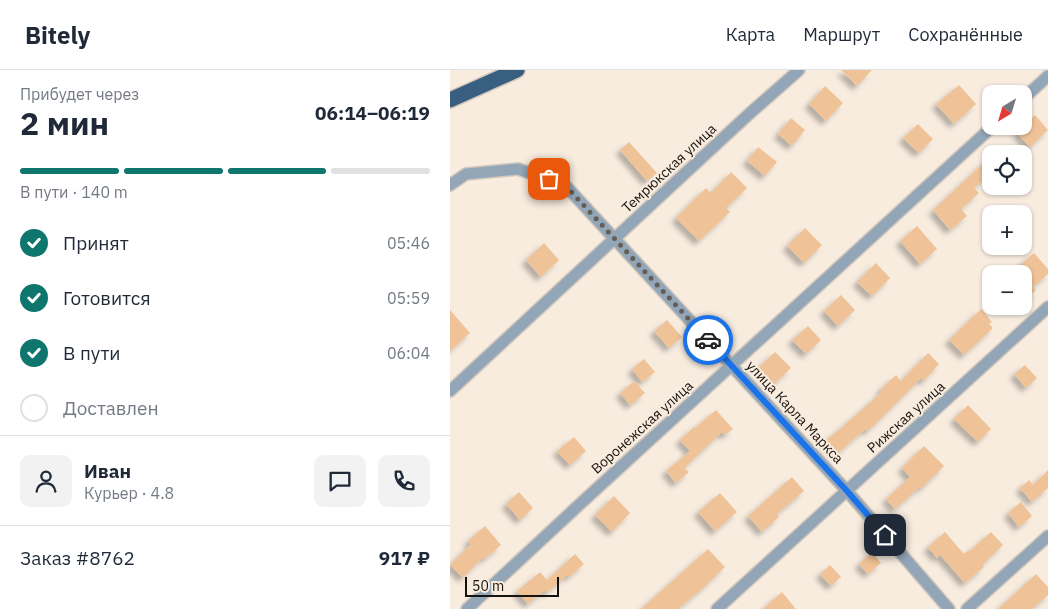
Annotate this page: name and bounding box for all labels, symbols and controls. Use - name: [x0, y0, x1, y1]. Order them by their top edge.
- text: Bitely: [25, 19, 90, 51]
- text: Карта: [726, 23, 775, 46]
- text: Маршрут: [803, 23, 880, 46]
- text: Сохранённые: [908, 23, 1023, 46]
- text: Прибудет через: [20, 84, 139, 104]
- north arrow: [982, 85, 1032, 135]
- map controls: [982, 85, 1032, 315]
- text: 06:14–06:19: [315, 101, 430, 125]
- text: 2 мин: [20, 102, 109, 144]
- street label: Темрюкская улица: [618, 119, 720, 216]
- button: locate: [982, 145, 1032, 195]
- pin: [528, 158, 570, 200]
- icon: bag: [535, 165, 563, 193]
- text: В пути · 140 m: [20, 182, 128, 202]
- button: +: [982, 205, 1032, 255]
- icon: check: [20, 229, 48, 257]
- text: Принят: [63, 231, 129, 255]
- text: 05:46: [387, 233, 430, 253]
- button: −: [982, 265, 1032, 315]
- icon: check: [20, 284, 48, 312]
- text: Готовится: [63, 286, 151, 310]
- text: 05:59: [387, 288, 430, 308]
- courier: [683, 315, 733, 365]
- icon: car: [694, 326, 722, 354]
- icon: check: [20, 339, 48, 367]
- text: В пути: [63, 341, 121, 365]
- text: 06:04: [387, 343, 430, 363]
- street label: улица Карла Маркса: [743, 357, 848, 468]
- street label: Воронежская улица: [587, 376, 697, 477]
- street label: Рижская улица: [863, 377, 949, 457]
- text: Доставлен: [63, 396, 159, 420]
- button: person: [20, 455, 72, 507]
- button: chat: [314, 455, 366, 507]
- button: phone: [378, 455, 430, 507]
- text: Иван: [84, 459, 131, 483]
- text: Курьер · 4.8: [84, 483, 174, 503]
- pin: [864, 514, 906, 556]
- icon: home: [871, 521, 899, 549]
- text: Заказ #8762: [20, 546, 135, 570]
- text: 917 ₽: [379, 546, 430, 570]
- scale bar: [465, 574, 559, 597]
- text: 50 m: [472, 577, 504, 595]

